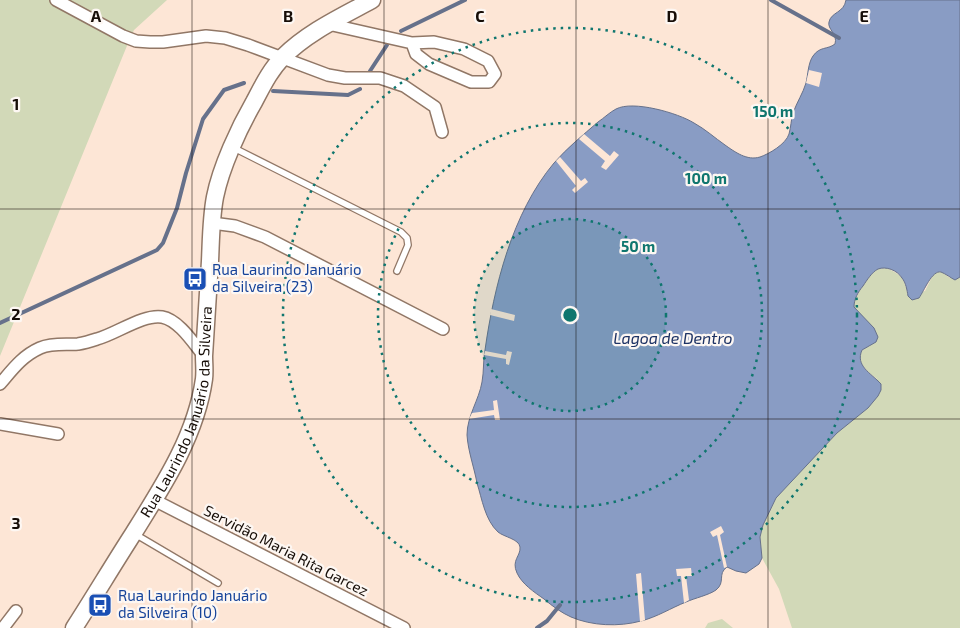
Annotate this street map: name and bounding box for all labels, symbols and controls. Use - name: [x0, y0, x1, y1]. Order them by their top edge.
- text: A: [91, 6, 102, 25]
- text: B: [283, 6, 293, 25]
- text: C: [475, 6, 485, 25]
- text: D: [667, 6, 678, 25]
- text: E: [859, 6, 869, 25]
- text: 1: [13, 94, 19, 113]
- text: 150 m: [753, 102, 793, 120]
- text: 100 m: [685, 169, 727, 187]
- text: 50 m: [621, 237, 655, 255]
- place label: Rua Laurindo Januário da Silveira (23): [212, 260, 362, 295]
- bus stop icon: Rua Laurindo Januário da Silveira (23): [182, 266, 208, 292]
- text: 2: [11, 304, 21, 323]
- street label: Rua Laurindo Januário da Silveira: [136, 305, 215, 520]
- centre of rings: [561, 306, 579, 324]
- water label: Lagoa de Dentro: [613, 328, 733, 347]
- street label: Servidão Maria Rita Garcez: [201, 501, 372, 599]
- text: 3: [11, 513, 21, 532]
- place label: Rua Laurindo Januário da Silveira (10): [118, 586, 268, 621]
- bus stop icon: Rua Laurindo Januário da Silveira (10): [87, 592, 113, 618]

